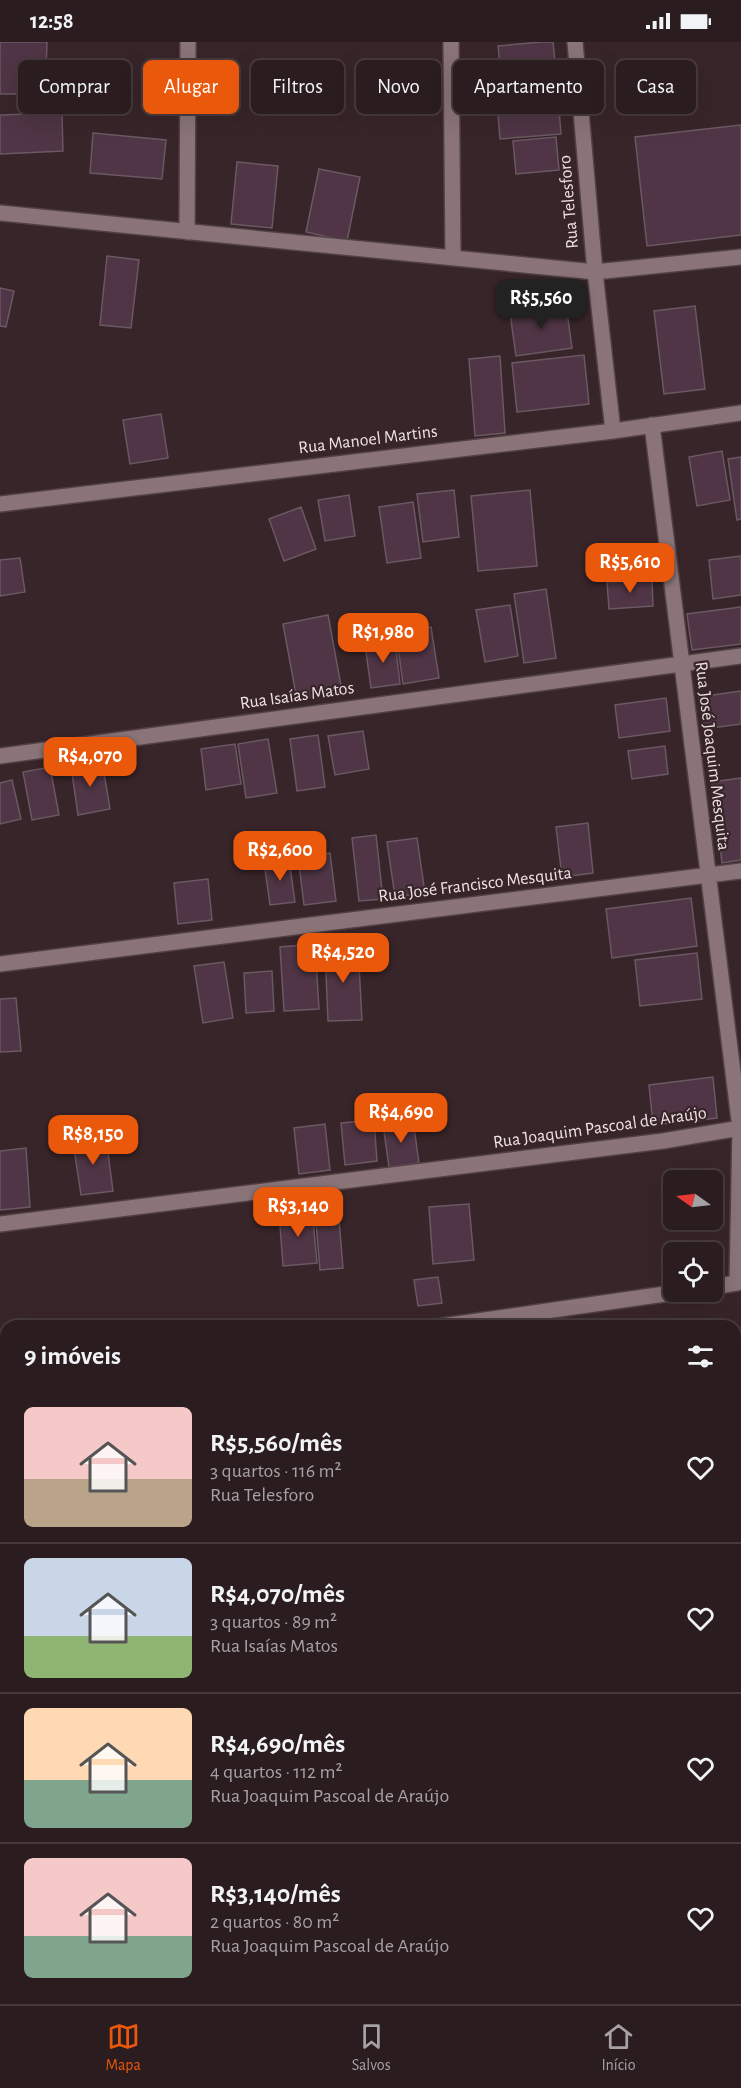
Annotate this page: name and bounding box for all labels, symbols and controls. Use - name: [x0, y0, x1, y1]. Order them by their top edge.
- text: 12:58: [30, 10, 74, 32]
- chip: Comprar: [18, 60, 131, 114]
- chip: Alugar: [143, 60, 239, 114]
- chip: Filtros: [251, 60, 344, 114]
- chip: Novo: [356, 60, 441, 114]
- chip: Apartamento: [453, 60, 604, 114]
- chip: Casa: [616, 60, 696, 114]
- street label: Rua Telesforo: [556, 154, 582, 250]
- pin: R$5,560: [486, 279, 596, 330]
- text: R$5,560: [510, 288, 572, 308]
- street label: Rua Manoel Martins: [297, 423, 439, 457]
- pin: R$5,610: [575, 543, 685, 594]
- text: R$5,610: [599, 552, 661, 572]
- pin: R$1,980: [328, 613, 438, 664]
- text: R$1,980: [352, 622, 414, 642]
- street label: Rua José Joaquim Mesquita: [691, 661, 733, 851]
- street label: Rua Isaías Matos: [239, 679, 355, 713]
- pin: R$4,070: [35, 737, 145, 788]
- text: R$4,070: [58, 746, 122, 766]
- pin: R$2,600: [225, 831, 335, 882]
- text: R$2,600: [247, 840, 313, 860]
- street label: Rua José Francisco Mesquita: [377, 864, 573, 906]
- pin: R$4,520: [288, 933, 398, 984]
- text: R$4,520: [311, 942, 375, 962]
- pin: R$4,690: [346, 1093, 456, 1144]
- text: R$4,690: [368, 1102, 434, 1122]
- street label: Rua Joaquim Pascoal de Araújo: [492, 1104, 708, 1152]
- pin: R$8,150: [38, 1115, 148, 1166]
- text: R$8,150: [62, 1124, 124, 1144]
- north arrow: [663, 1170, 723, 1230]
- map controls: [663, 1170, 723, 1302]
- pin: R$3,140: [243, 1187, 353, 1238]
- text: R$3,140: [267, 1196, 329, 1216]
- button: locate: [663, 1242, 723, 1302]
- icon: filters: [684, 1340, 717, 1373]
- text: 9 imóveis: [24, 1343, 121, 1369]
- text: R$5,560/mês: [210, 1430, 342, 1456]
- icon: home: [72, 1431, 144, 1503]
- icon: heart: [684, 1451, 717, 1484]
- text: 3 quartos · 116 m²: [210, 1461, 341, 1481]
- text: Rua Telesforo: [210, 1485, 314, 1505]
- text: R$4,070/mês: [210, 1581, 345, 1607]
- icon: home: [72, 1582, 144, 1654]
- icon: heart: [684, 1602, 717, 1635]
- text: 3 quartos · 89 m²: [210, 1612, 337, 1632]
- text: Rua Isaías Matos: [210, 1636, 338, 1656]
- text: R$4,690/mês: [210, 1731, 345, 1757]
- icon: home: [72, 1732, 144, 1804]
- icon: heart: [684, 1752, 717, 1785]
- text: 4 quartos · 112 m²: [210, 1762, 342, 1782]
- text: Rua Joaquim Pascoal de Araújo: [210, 1786, 449, 1806]
- text: R$3,140/mês: [210, 1881, 341, 1907]
- icon: home: [72, 1882, 144, 1954]
- icon: heart: [684, 1902, 717, 1935]
- text: 2 quartos · 80 m²: [210, 1912, 339, 1932]
- text: Rua Joaquim Pascoal de Araújo: [210, 1936, 449, 1956]
- tab: Mapa: [105, 2020, 141, 2075]
- tab: Salvos: [352, 2020, 391, 2075]
- tab: Início: [601, 2020, 636, 2075]

